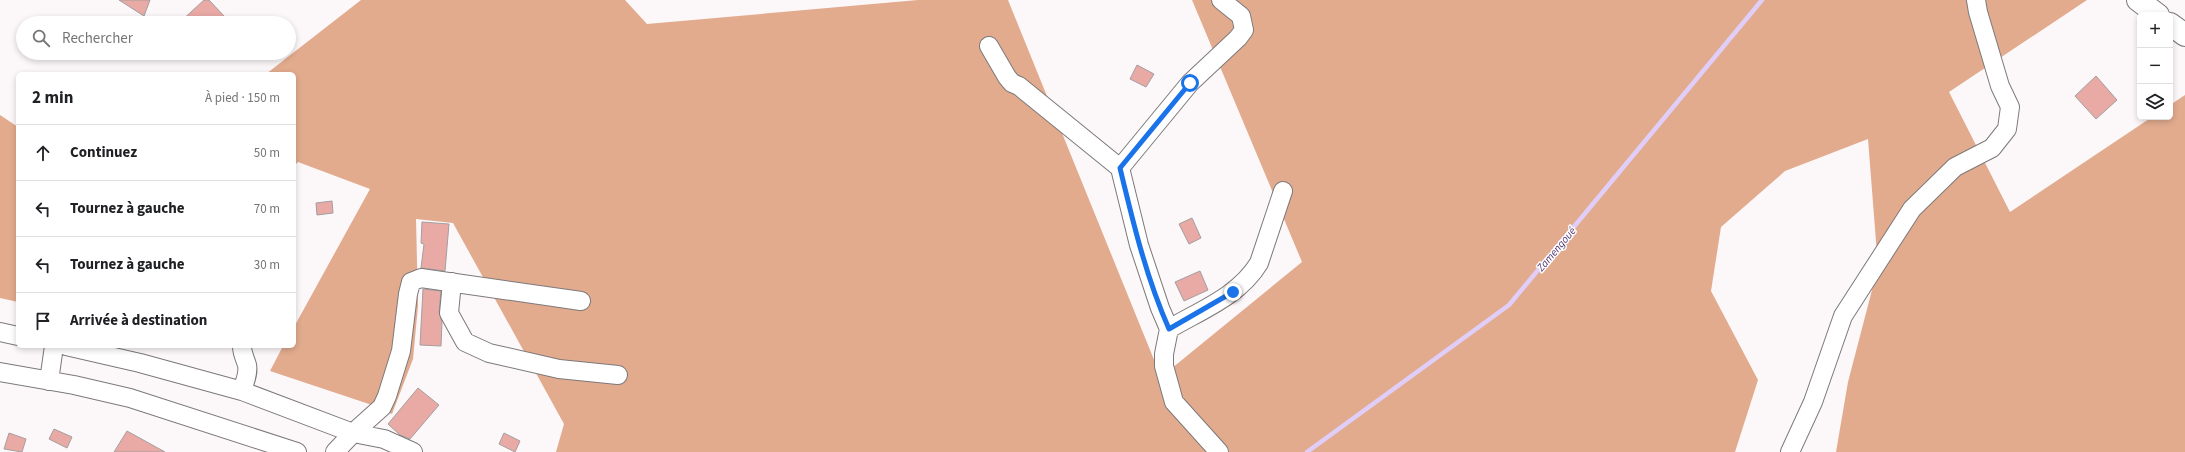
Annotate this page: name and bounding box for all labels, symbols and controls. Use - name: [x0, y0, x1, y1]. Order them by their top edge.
- map controls: [2137, 12, 2173, 120]
- button: +: [2137, 12, 2173, 48]
- search box: [16, 16, 296, 60]
- icon: search: [30, 27, 52, 49]
- text: Rechercher: [62, 28, 133, 49]
- button: −: [2137, 48, 2173, 84]
- route start: [1181, 74, 1199, 92]
- button: layers: [2137, 84, 2173, 120]
- text: 2 min: [32, 86, 73, 110]
- text: À pied · 150 m: [205, 89, 280, 107]
- icon: ahead: [32, 142, 54, 164]
- text: Continuez: [70, 142, 137, 163]
- text: 50 m: [254, 144, 280, 162]
- icon: left: [32, 198, 54, 220]
- text: Tournez à gauche: [70, 198, 185, 219]
- text: 70 m: [254, 200, 280, 218]
- water label: Zamengoué: [1533, 223, 1580, 275]
- icon: left: [32, 254, 54, 276]
- text: Tournez à gauche: [70, 254, 185, 275]
- text: 30 m: [254, 256, 280, 274]
- route end: [1224, 283, 1242, 301]
- icon: arrive: [32, 310, 54, 332]
- text: Arrivée à destination: [70, 310, 207, 331]

